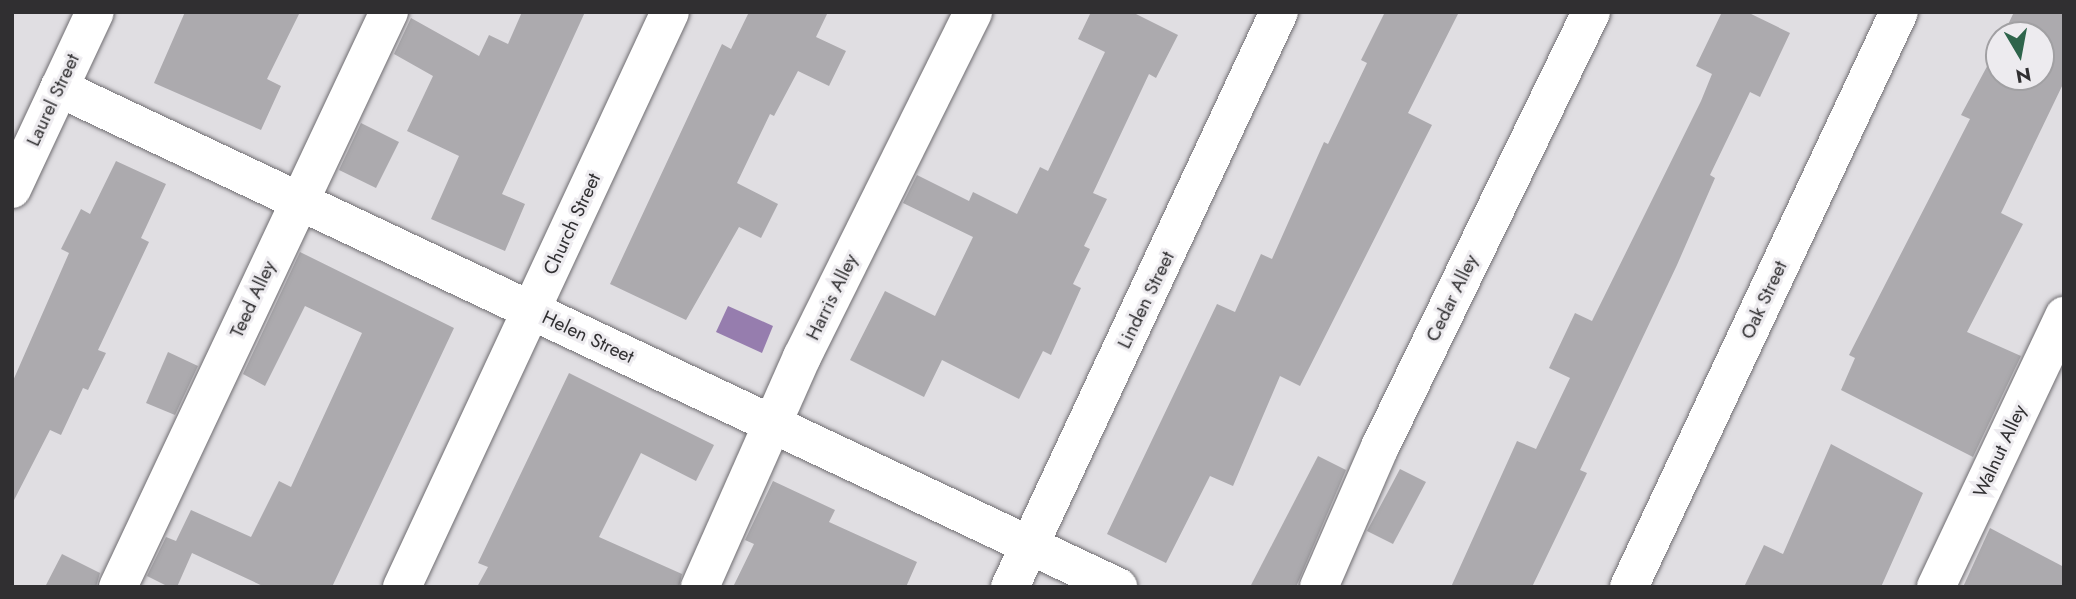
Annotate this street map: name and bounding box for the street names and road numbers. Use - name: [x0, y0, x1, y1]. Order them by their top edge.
- street label: Laurel Street: [22, 50, 84, 150]
- street label: Church Street: [539, 170, 605, 278]
- street label: Linden Street: [1113, 248, 1179, 352]
- street label: Harris Alley: [801, 250, 863, 344]
- street label: Cedar Alley: [1421, 251, 1483, 345]
- street label: Teed Alley: [225, 257, 281, 341]
- street label: Oak Street: [1736, 257, 1792, 343]
- street label: Helen Street: [539, 306, 637, 368]
- street label: Walnut Alley: [1969, 401, 2031, 501]

